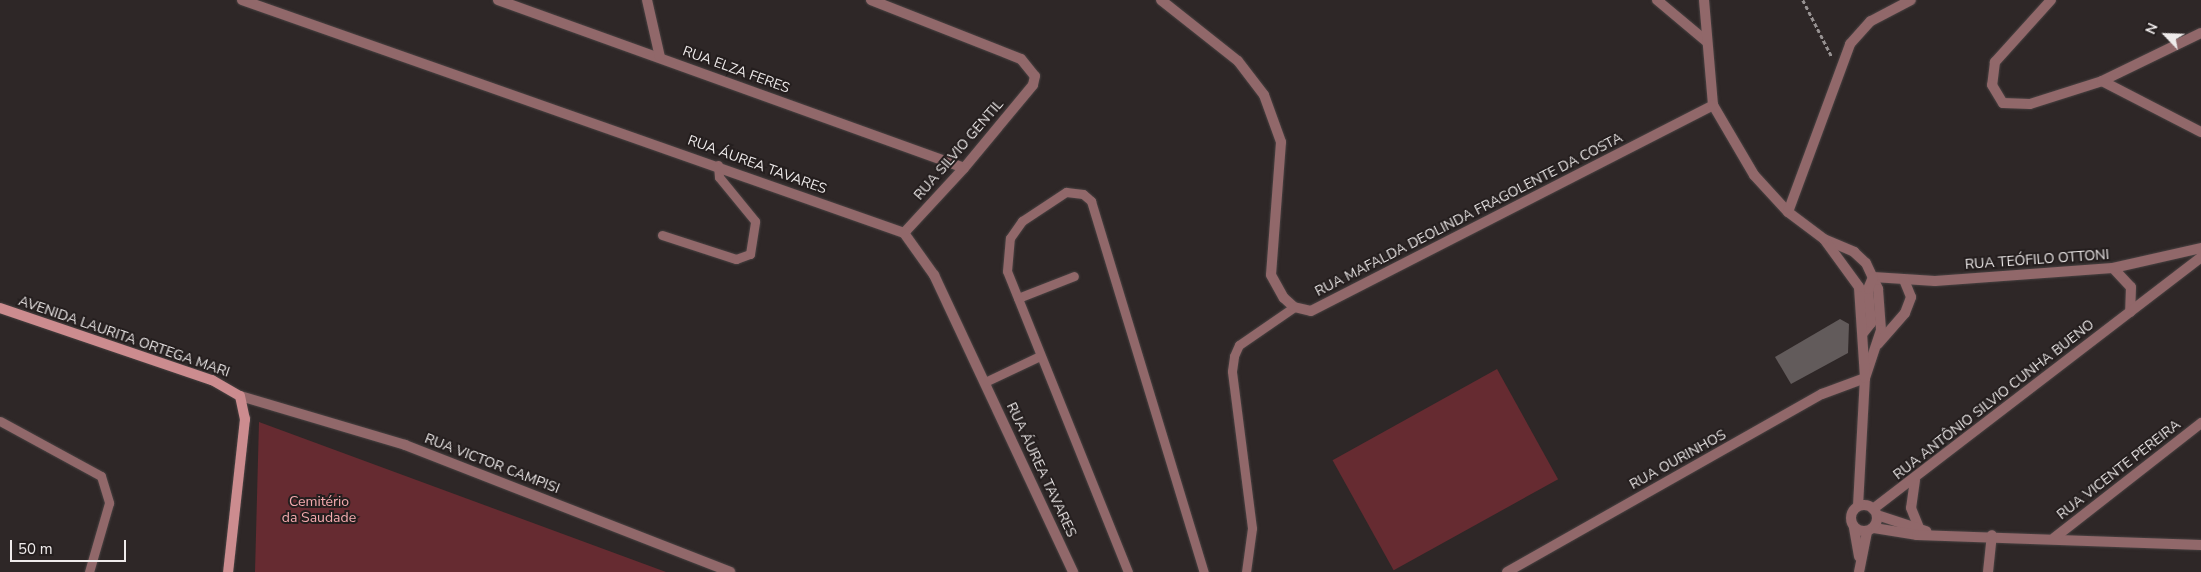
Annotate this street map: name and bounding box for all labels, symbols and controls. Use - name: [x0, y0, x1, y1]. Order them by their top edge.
- north arrow: [2141, 10, 2191, 60]
- text: N: [2141, 20, 2163, 37]
- street label: RUA ELZA FERES: [680, 43, 792, 97]
- street label: RUA SILVIO GENTIL: [911, 96, 1007, 204]
- street label: RUA MAFALDA DEOLINDA FRAGOLENTE DA COSTA: [1312, 130, 1626, 300]
- street label: RUA ÁUREA TAVARES: [685, 132, 829, 198]
- street label: RUA TEÓFILO OTTONI: [1964, 247, 2110, 273]
- street label: AVENIDA LAURITA ORTEGA MARI: [16, 293, 232, 381]
- street label: RUA ANTÔNIO SILVIO CUNHA BUENO: [1890, 316, 2098, 484]
- street label: RUA ÁUREA TAVARES: [1002, 400, 1080, 540]
- street label: RUA VICENTE PEREIRA: [2054, 417, 2184, 523]
- street label: RUA OURINHOS: [1627, 427, 1729, 493]
- street label: RUA VICTOR CAMPISI: [422, 430, 562, 498]
- park label: Cemitério da Saudade: [282, 494, 356, 526]
- scale bar: [12, 530, 129, 562]
- text: 50 m: [18, 539, 53, 559]

